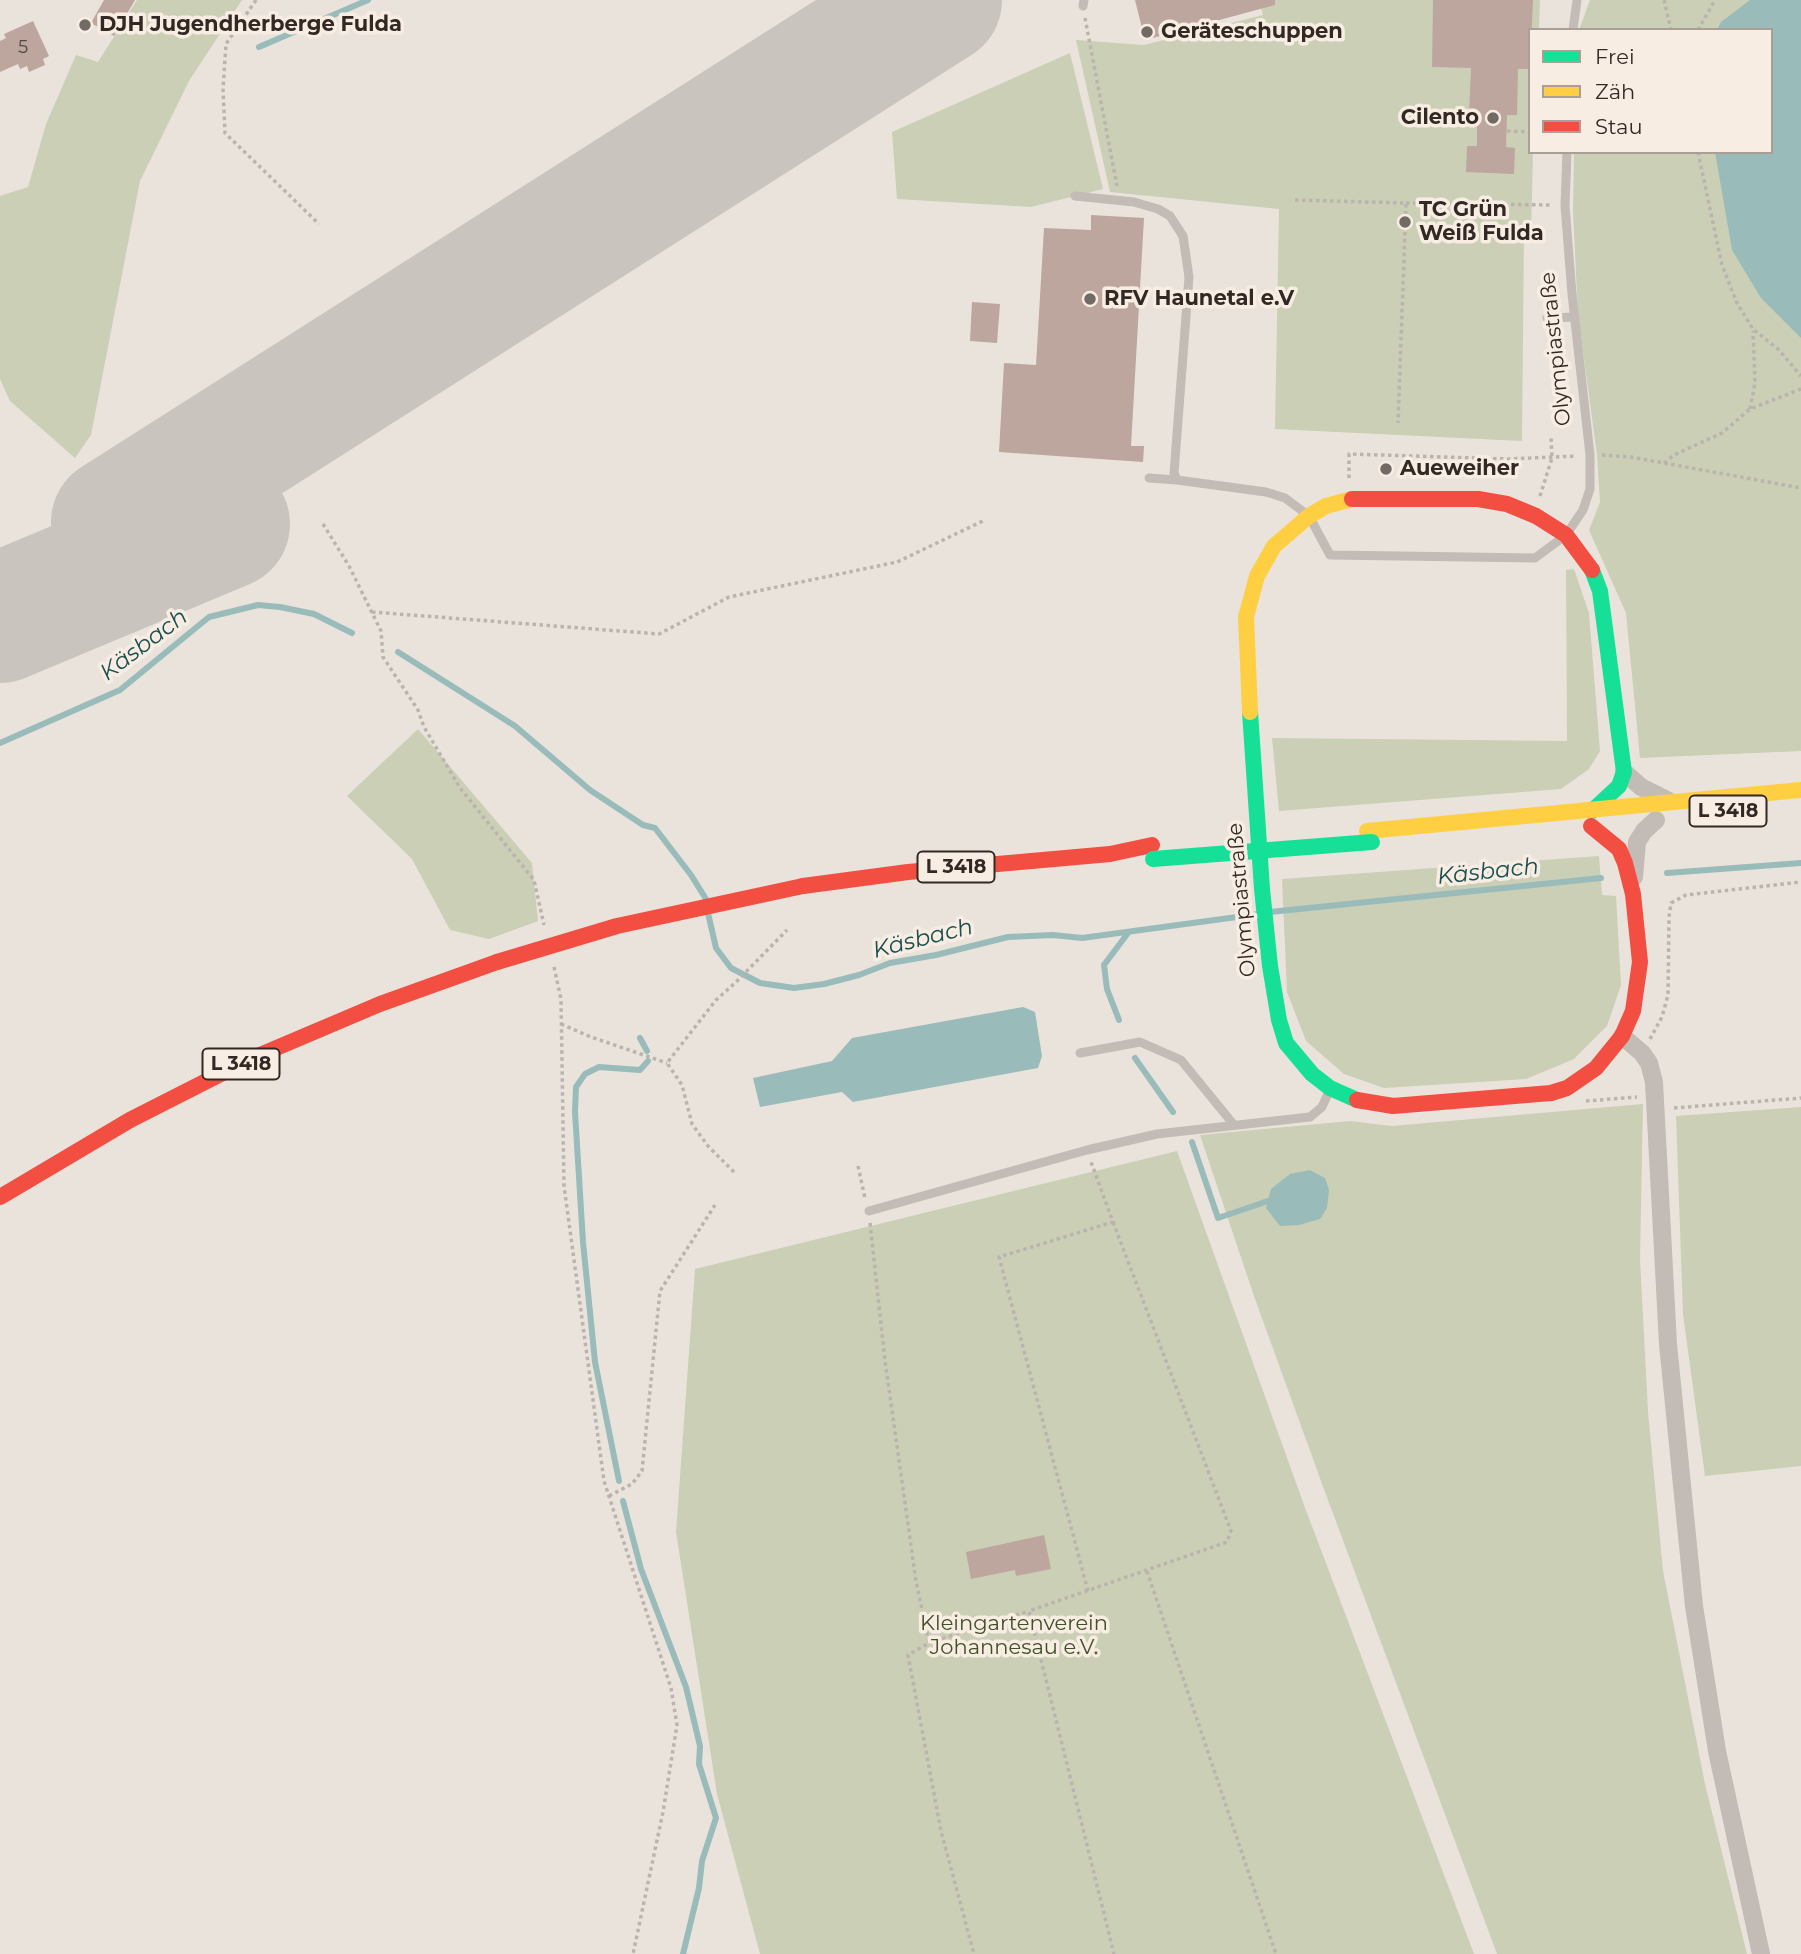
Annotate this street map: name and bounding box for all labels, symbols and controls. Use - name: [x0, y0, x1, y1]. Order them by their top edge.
- place label: DJH Jugendherberge Fulda: [99, 12, 402, 38]
- marker: DJH Jugendherberge Fulda: [77, 17, 93, 33]
- place label: Geräteschuppen: [1161, 19, 1343, 45]
- marker: Geräteschuppen: [1139, 24, 1155, 40]
- legend: [1528, 28, 1773, 154]
- house number: 5: [18, 37, 28, 59]
- text: Frei: [1595, 44, 1635, 69]
- text: Zäh: [1595, 79, 1635, 104]
- place label: Cilento: [1401, 105, 1479, 131]
- marker: Cilento: [1485, 110, 1501, 126]
- text: Stau: [1595, 114, 1643, 139]
- place label: TC Grün Weiß Fulda: [1419, 197, 1544, 247]
- marker: TC Grün Weiß Fulda: [1397, 214, 1413, 230]
- street label: Olympiastraße: [1535, 271, 1577, 427]
- place label: RFV Haunetal e.V: [1104, 286, 1294, 312]
- marker: RFV Haunetal e.V: [1082, 291, 1098, 307]
- place label: Aueweiher: [1400, 456, 1519, 482]
- marker: Aueweiher: [1378, 461, 1394, 477]
- water label: Käsbach: [95, 603, 193, 687]
- road number: L 3418: [1690, 796, 1766, 826]
- street label: Olympiastraße: [1223, 822, 1261, 978]
- road number: L 3418: [918, 852, 995, 882]
- water label: Käsbach: [1436, 853, 1540, 891]
- water label: Käsbach: [870, 913, 976, 965]
- road number: L 3418: [202, 1048, 280, 1080]
- park label: Kleingartenverein Johannesau e.V.: [920, 1611, 1108, 1661]

